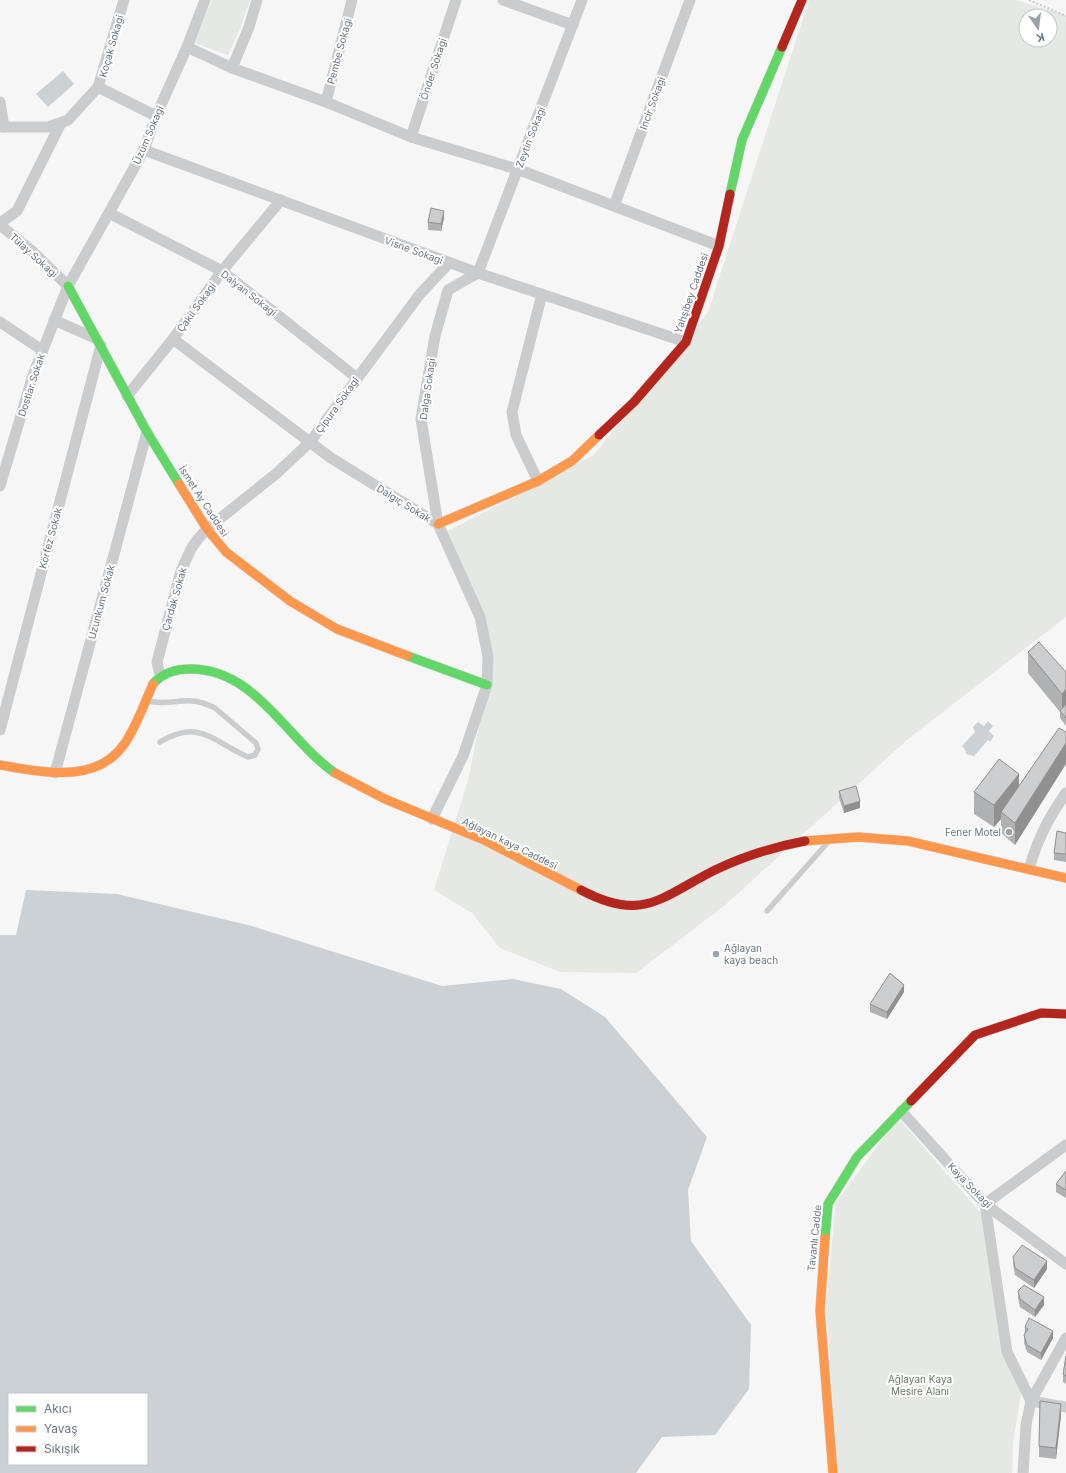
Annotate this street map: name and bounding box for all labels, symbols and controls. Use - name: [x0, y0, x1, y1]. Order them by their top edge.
- north arrow: [1018, 8, 1058, 48]
- street label: Koçak Sokagi: [96, 14, 126, 78]
- street label: Pembe Sokagi: [324, 17, 354, 85]
- text: K: [1035, 30, 1046, 45]
- street label: Önder Sokagi: [417, 37, 449, 101]
- street label: Incir Sokagi: [637, 75, 667, 131]
- street label: Üzüm Sokagi: [130, 104, 166, 166]
- street label: Zeytin Sokagi: [513, 105, 547, 169]
- street label: Tülay Sokagi: [8, 230, 60, 280]
- street label: Visne Sokagi: [383, 234, 445, 266]
- street label: Yahşibey Caddesi: [672, 251, 710, 335]
- street label: Dalyan Sokagi: [219, 268, 279, 318]
- street label: Çakil Sokagi: [174, 280, 218, 334]
- street label: Dostlar Sokak: [15, 352, 47, 418]
- street label: Dalga Sokagi: [417, 358, 437, 420]
- street label: Çipura Sokagi: [313, 375, 361, 435]
- street label: İsmet Ay Caddesi: [177, 463, 232, 539]
- street label: Dalgıç Sokak: [375, 482, 434, 525]
- street label: Körfez Sokak: [36, 506, 64, 570]
- street label: Uzunkum Sokak: [85, 563, 117, 641]
- street label: Çardak Sokak: [159, 565, 189, 632]
- street label: Ağlayan kaya Caddesi: [460, 815, 560, 871]
- place label: Fener Motel: [945, 826, 1001, 838]
- marker: Fener Motel: [1004, 827, 1014, 837]
- place label: Ağlayan kaya beach: [724, 942, 778, 966]
- marker: Ağlayan kaya beach: [711, 949, 721, 959]
- street label: Kaya Sokagi: [945, 1160, 995, 1210]
- street label: Tavanlı Cadde: [805, 1204, 823, 1272]
- park label: Ağlayan Kaya Mesire Alanı: [888, 1373, 952, 1397]
- legend: [8, 1393, 148, 1465]
- text: Akıcı: [44, 1401, 72, 1416]
- text: Yavaş: [44, 1421, 78, 1436]
- text: Sıkışık: [44, 1441, 80, 1456]

